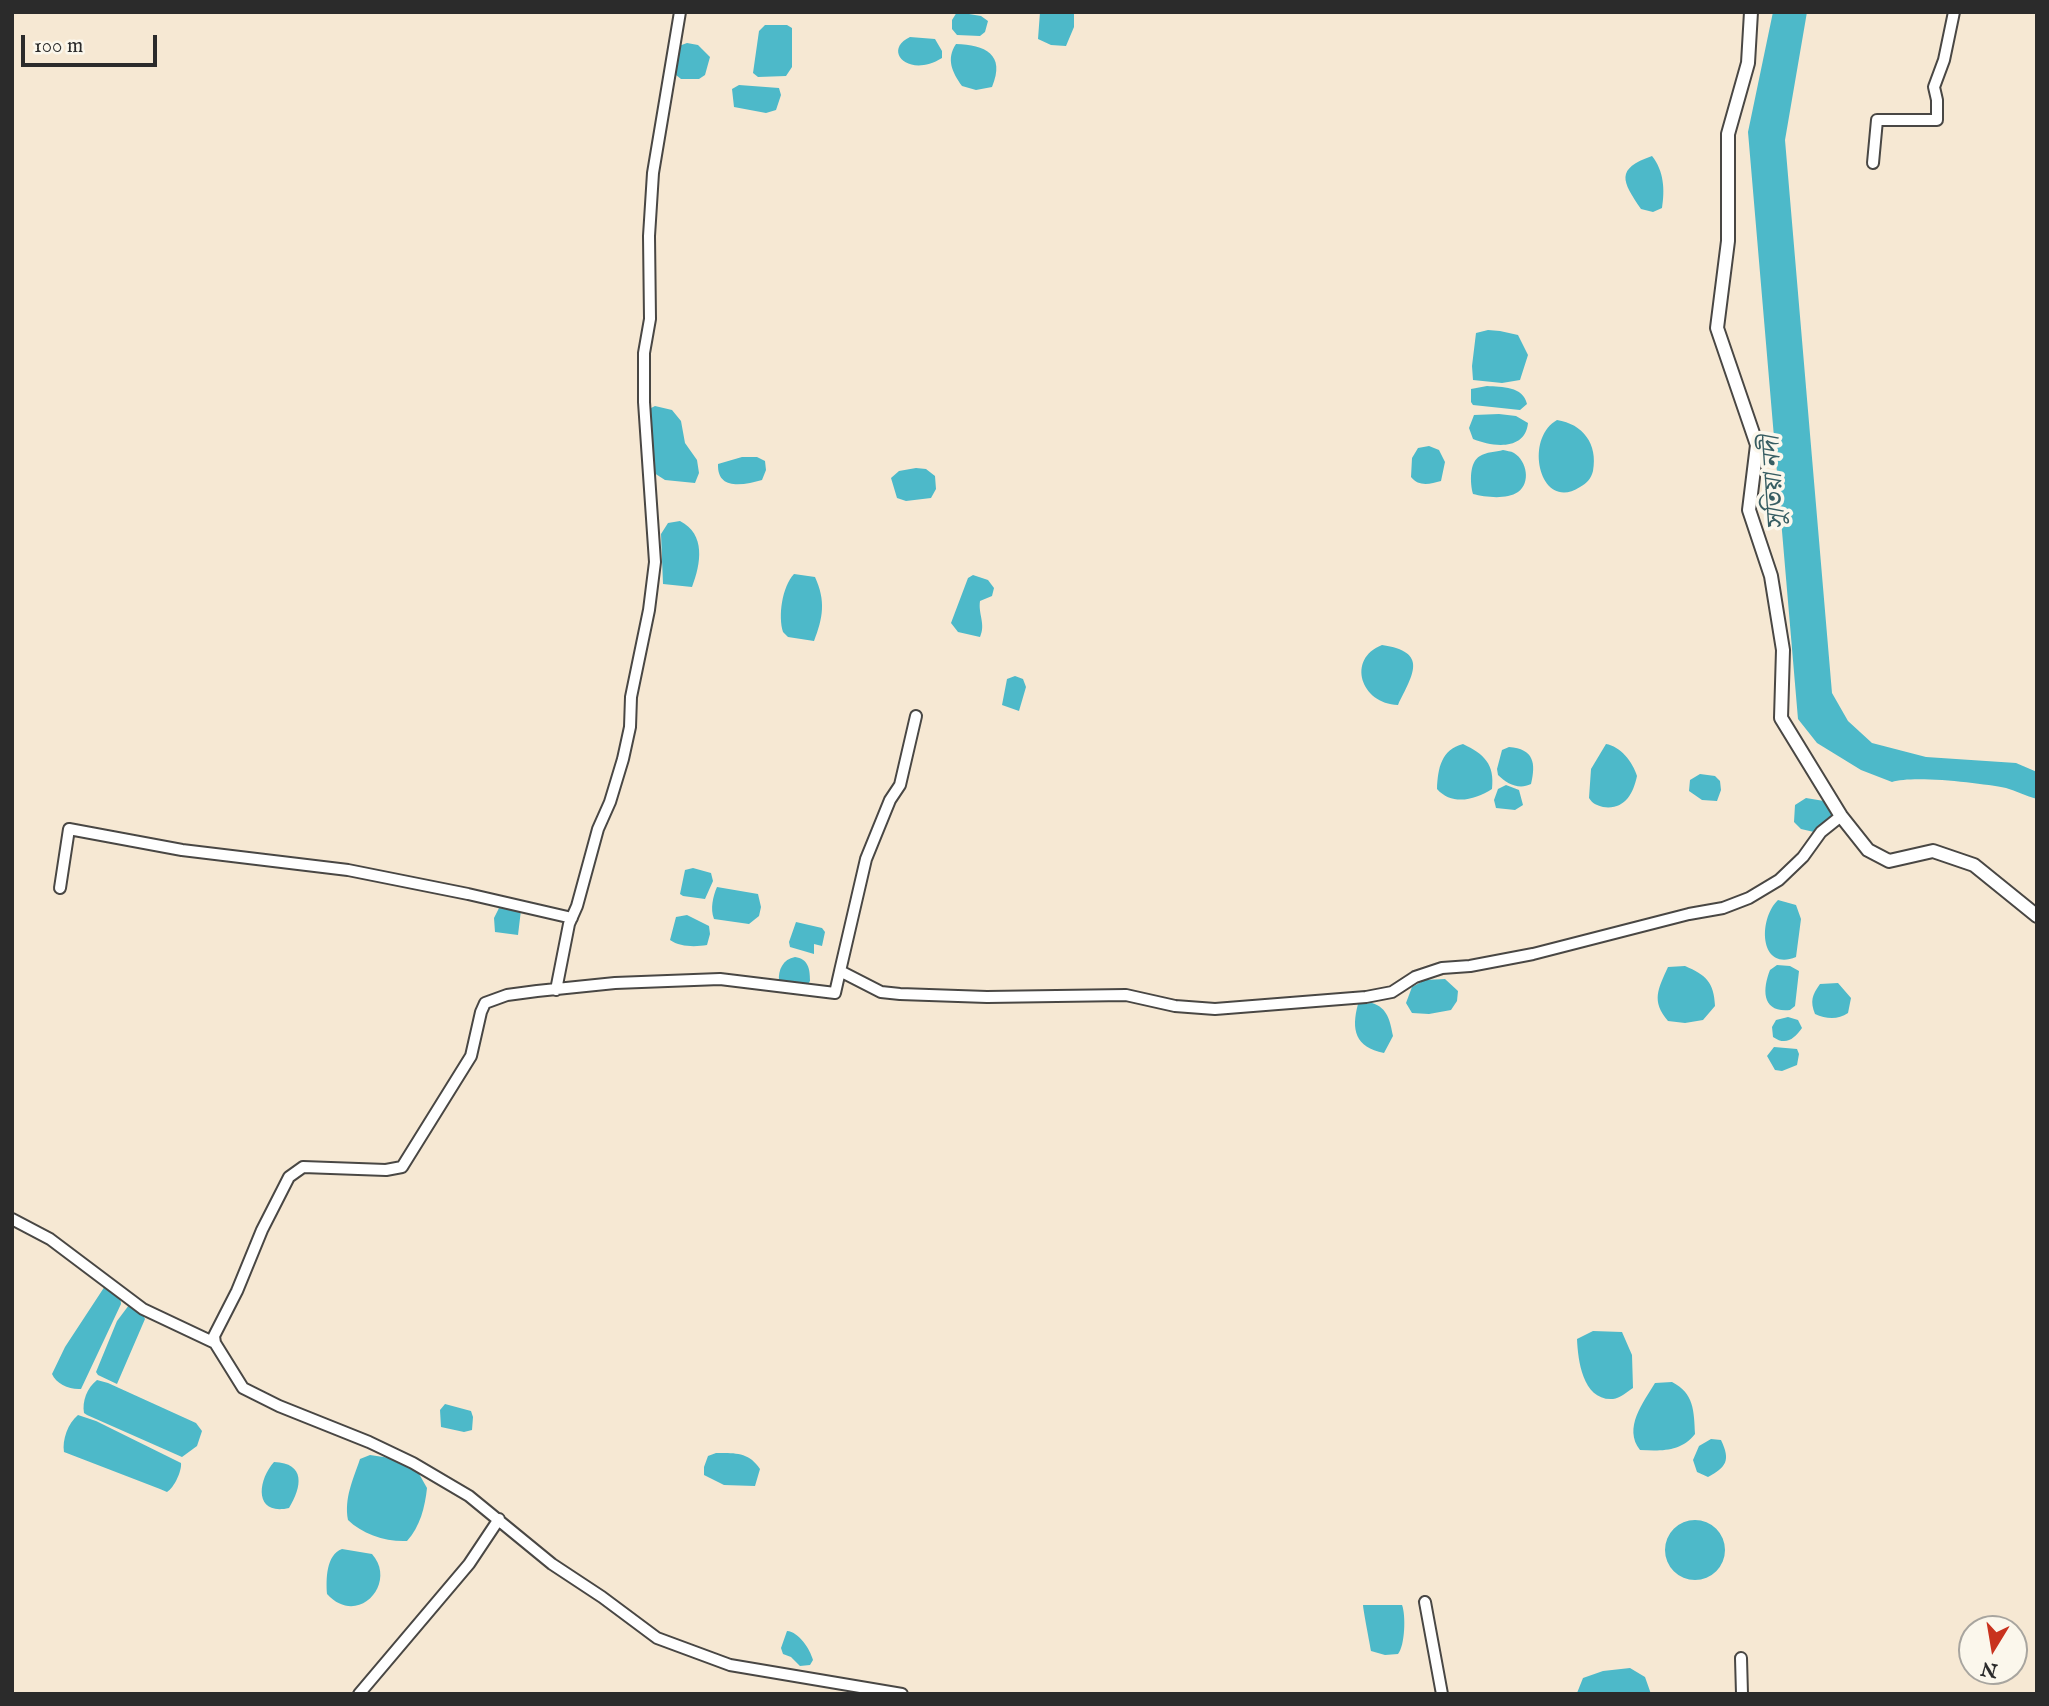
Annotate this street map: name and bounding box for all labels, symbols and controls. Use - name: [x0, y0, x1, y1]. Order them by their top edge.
- scale bar: [24, 21, 161, 65]
- text: 100 m: [34, 33, 83, 60]
- water label: সুতিয়া নদী: [1757, 435, 1795, 531]
- north arrow: [1958, 1615, 2028, 1685]
- text: N: [1979, 1655, 2000, 1682]

